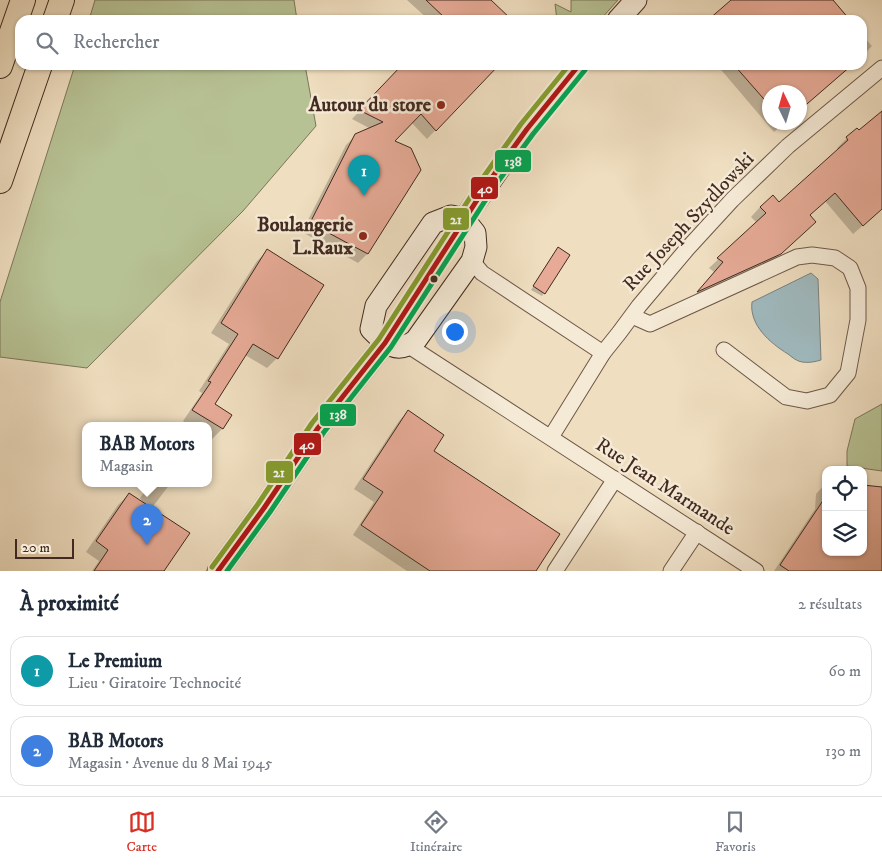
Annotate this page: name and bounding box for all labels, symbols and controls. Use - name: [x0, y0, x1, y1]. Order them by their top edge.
- search box: [15, 15, 867, 70]
- icon: search: [33, 29, 61, 57]
- text: Rechercher: [73, 31, 159, 54]
- north arrow: [762, 85, 807, 130]
- place label: Autour du store: [308, 93, 432, 118]
- marker: Autour du store: [435, 99, 447, 111]
- street label: Rue Joseph Szydlowski: [618, 147, 760, 297]
- line badge: 138: [494, 149, 532, 173]
- text: 138: [504, 153, 522, 171]
- pin: 1: [348, 155, 380, 196]
- line badge: 40: [470, 176, 499, 200]
- text: 40: [476, 180, 493, 198]
- line badge: 21: [442, 207, 470, 231]
- text: 21: [450, 211, 462, 229]
- place label: Boulangerie L.Raux: [257, 213, 354, 261]
- marker: Boulangerie L.Raux: [357, 230, 369, 242]
- unlabelled marker: [429, 274, 439, 284]
- your location: [442, 319, 468, 345]
- line badge: 138: [319, 403, 357, 427]
- text: 138: [329, 406, 347, 424]
- popup: [82, 422, 212, 487]
- line badge: 40: [293, 432, 322, 456]
- text: BAB Motors: [99, 433, 195, 456]
- street label: Rue Jean Marmande: [591, 433, 739, 541]
- text: 40: [298, 436, 315, 454]
- text: Magasin: [99, 456, 153, 476]
- line badge: 21: [265, 460, 294, 484]
- text: 21: [273, 464, 285, 482]
- map controls: [822, 466, 867, 556]
- button: locate: [822, 466, 867, 511]
- pin: 2: [131, 504, 163, 545]
- button: layers: [822, 511, 867, 556]
- scale bar: [15, 536, 74, 559]
- text: 20 m: [22, 539, 50, 557]
- text: À proximité: [20, 591, 119, 617]
- text: 2 résultats: [798, 594, 862, 614]
- text: Le Premium: [68, 650, 162, 673]
- text: 1: [34, 661, 40, 681]
- text: 60 m: [829, 661, 861, 681]
- text: Lieu · Giratoire Technocité: [68, 673, 241, 693]
- text: BAB Motors: [68, 730, 163, 753]
- text: 2: [33, 741, 41, 761]
- text: 130 m: [825, 741, 861, 761]
- text: Magasin · Avenue du 8 Mai 1945: [68, 753, 273, 773]
- tab: Carte: [126, 808, 157, 856]
- tab: Itinéraire: [410, 808, 462, 856]
- tab: Favoris: [715, 808, 756, 856]

